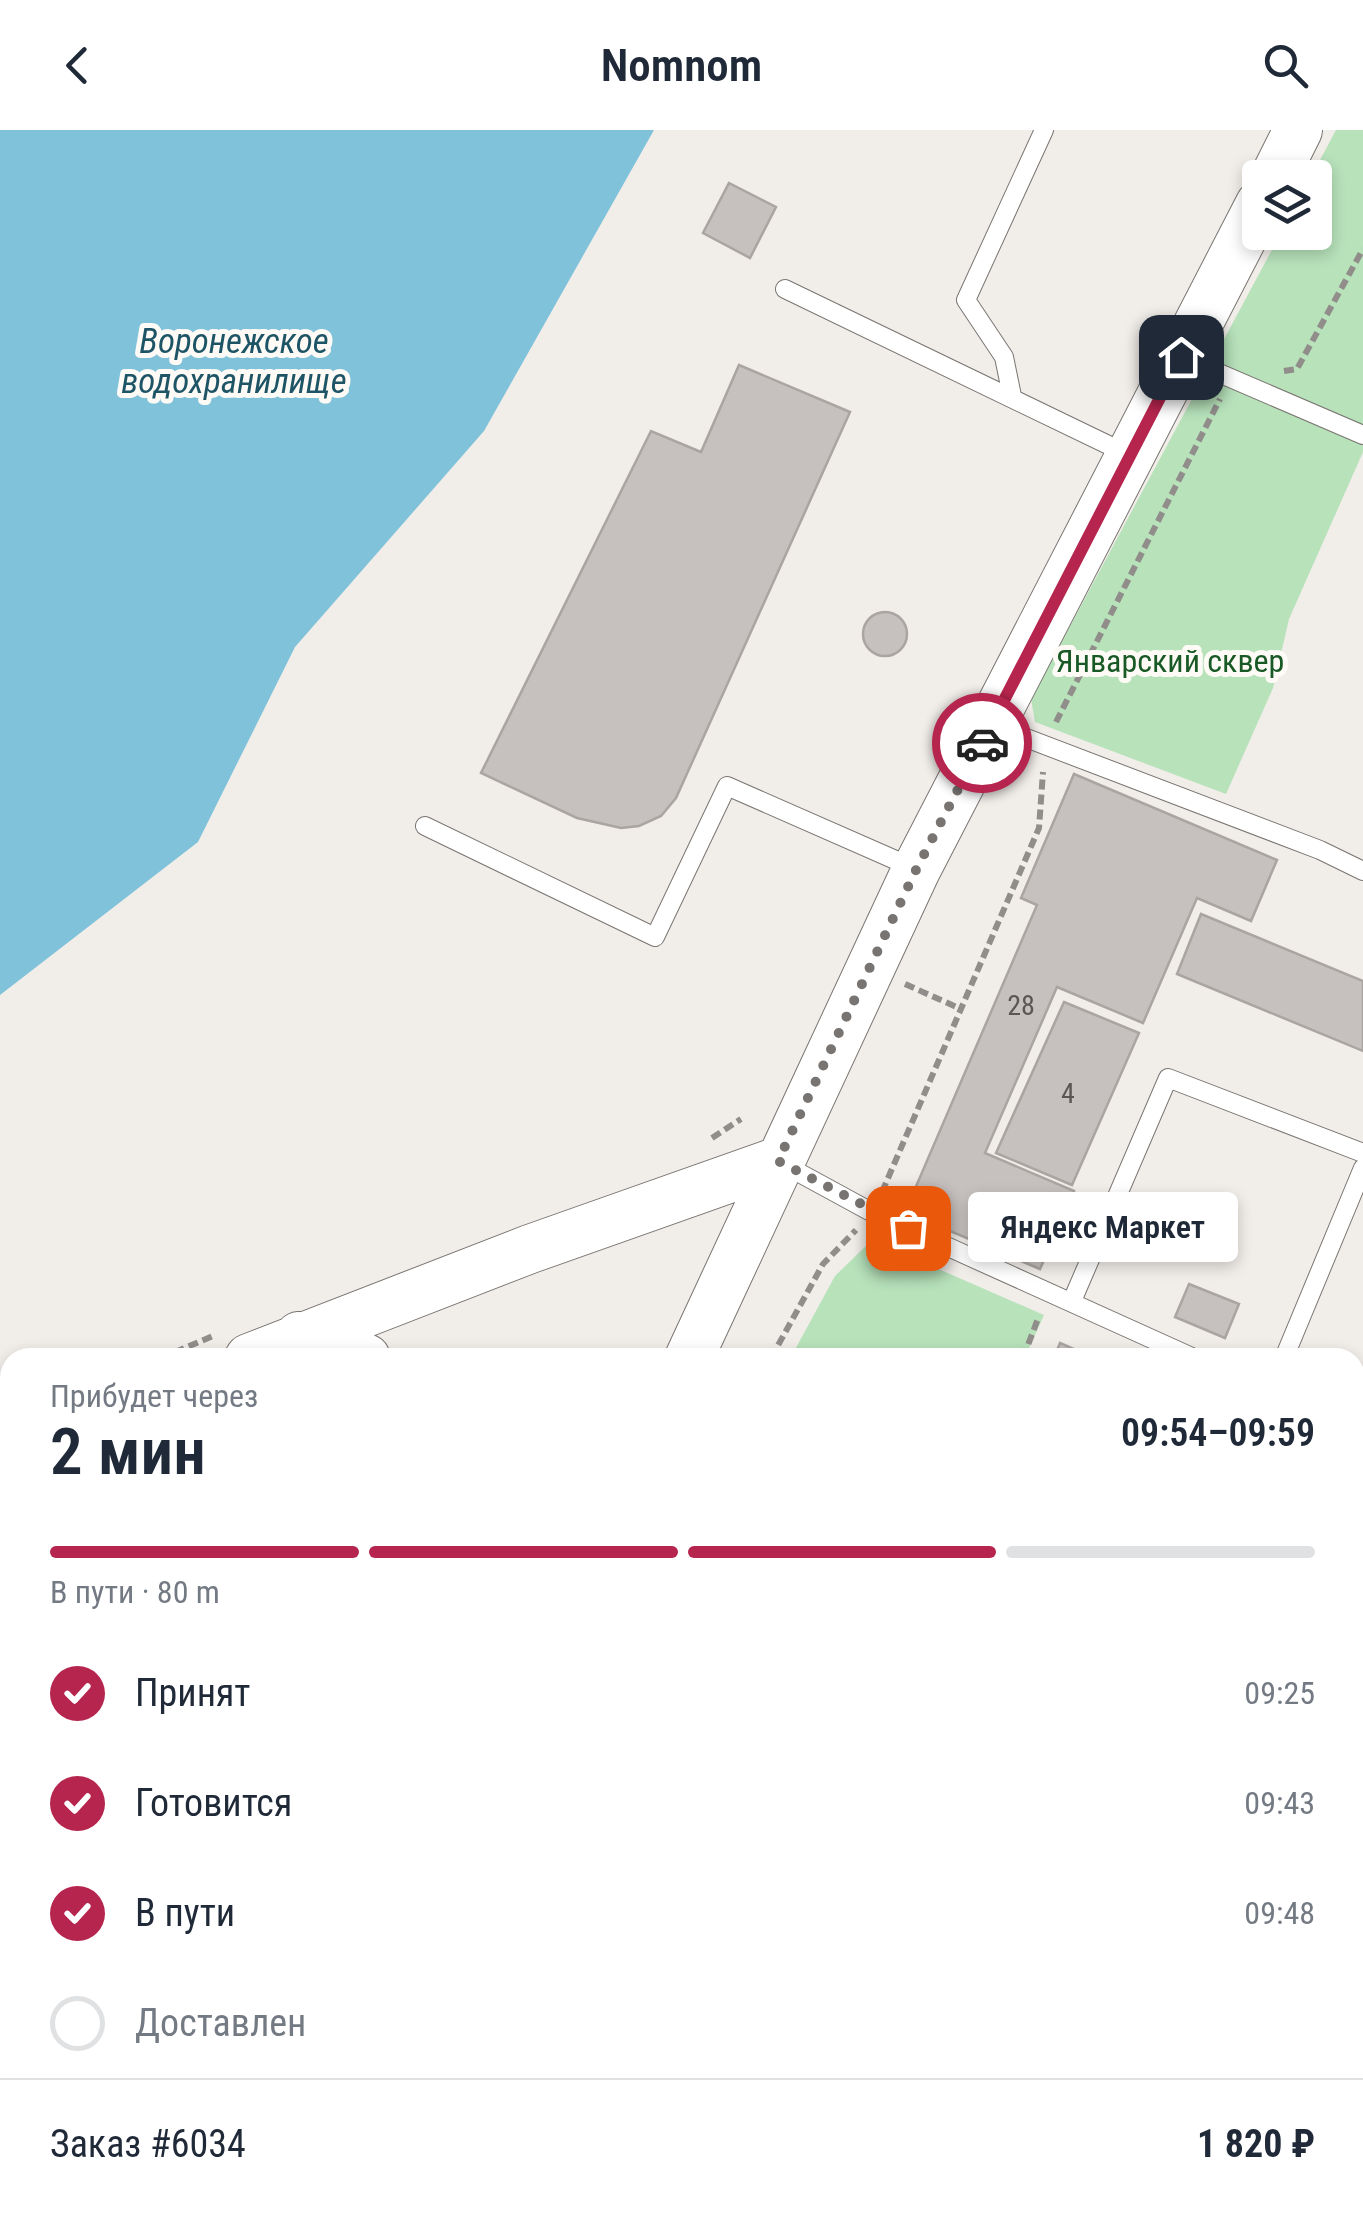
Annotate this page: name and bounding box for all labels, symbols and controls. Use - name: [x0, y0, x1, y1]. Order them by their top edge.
- icon: back: [50, 38, 105, 93]
- icon: search: [1258, 38, 1313, 93]
- text: Nomnom: [601, 39, 762, 92]
- map controls: [1242, 160, 1332, 250]
- button: layers: [1242, 160, 1332, 250]
- pin: [1139, 315, 1224, 400]
- water label: Воронежское водохранилище: [121, 321, 347, 402]
- icon: home: [1154, 330, 1209, 385]
- park label: Январский сквер: [1056, 642, 1284, 680]
- courier: [932, 693, 1032, 793]
- icon: car: [955, 716, 1010, 771]
- house number: 28: [1007, 989, 1035, 1022]
- house number: 4: [1061, 1077, 1075, 1110]
- pin: [866, 1186, 951, 1271]
- callout: Яндекс Маркет: [968, 1193, 1238, 1263]
- icon: bag: [881, 1201, 936, 1256]
- text: Яндекс Маркет: [1001, 1208, 1205, 1246]
- text: Прибудет через: [50, 1377, 258, 1415]
- text: 09:54–09:59: [1121, 1411, 1315, 1455]
- text: 2 мин: [50, 1414, 206, 1490]
- text: В пути · 80 m: [50, 1573, 220, 1611]
- icon: check: [50, 1666, 105, 1721]
- text: Принят: [135, 1671, 251, 1715]
- text: 09:25: [1244, 1674, 1315, 1712]
- icon: check: [50, 1776, 105, 1831]
- text: Готовится: [135, 1781, 292, 1825]
- text: 09:43: [1244, 1784, 1315, 1822]
- icon: check: [50, 1886, 105, 1941]
- text: В пути: [135, 1891, 235, 1935]
- text: 09:48: [1244, 1894, 1315, 1932]
- text: Доставлен: [135, 2001, 306, 2045]
- text: Заказ #6034: [50, 2122, 246, 2166]
- text: 1 820 ₽: [1197, 2122, 1315, 2166]

